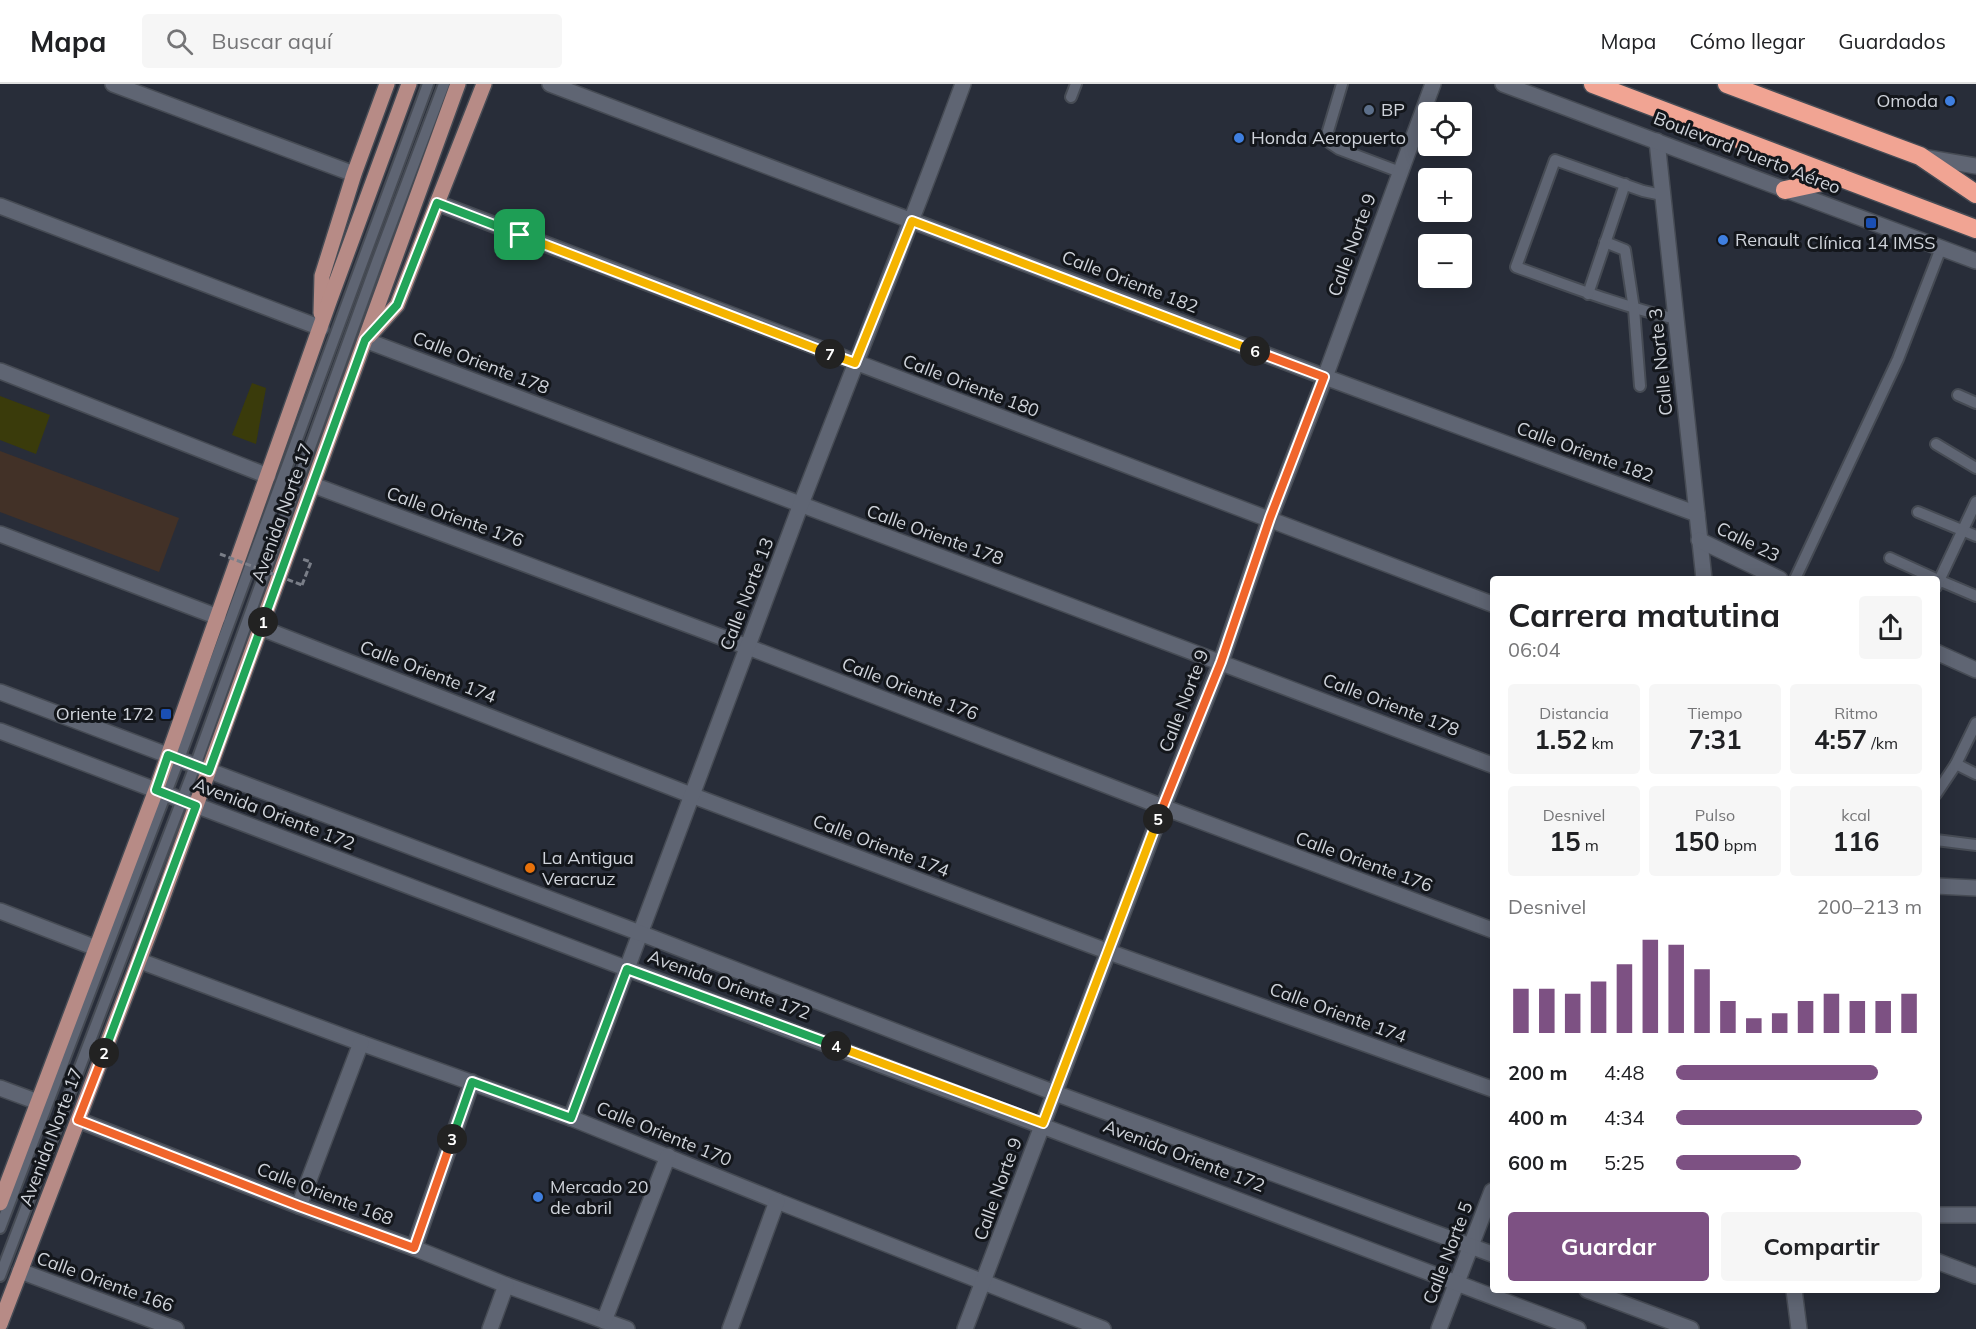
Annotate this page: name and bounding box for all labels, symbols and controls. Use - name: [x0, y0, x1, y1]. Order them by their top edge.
- search box: [142, 14, 562, 68]
- text: Mapa: [30, 24, 106, 59]
- icon: search: [163, 25, 196, 58]
- text: Buscar aquí: [211, 27, 332, 55]
- text: Mapa: [1601, 28, 1656, 54]
- text: Cómo llegar: [1689, 28, 1805, 54]
- text: Guardados: [1838, 28, 1946, 54]
- place label: Omoda: [1876, 89, 1938, 112]
- marker: Omoda: [1943, 94, 1957, 108]
- place label: BP: [1381, 98, 1405, 121]
- map controls: [1418, 102, 1472, 288]
- button: locate: [1418, 102, 1472, 156]
- marker: BP: [1362, 103, 1376, 117]
- street label: Boulevard Puerto Aéreo: [1650, 106, 1844, 199]
- place label: Honda Aeropuerto: [1251, 126, 1406, 149]
- marker: Honda Aeropuerto: [1232, 131, 1246, 145]
- button: +: [1418, 168, 1472, 222]
- street label: Calle Norte 9: [1322, 190, 1381, 300]
- pin: [494, 209, 545, 260]
- marker: Clínica 14 IMSS: [1864, 216, 1878, 230]
- icon: arrive: [503, 218, 536, 251]
- place label: Renault: [1735, 228, 1799, 251]
- place label: Clínica 14 IMSS: [1807, 231, 1935, 254]
- marker: Renault: [1716, 233, 1730, 247]
- button: −: [1418, 234, 1472, 288]
- street label: Calle Oriente 182: [1059, 245, 1202, 318]
- street label: Calle Norte 3: [1643, 307, 1678, 417]
- street label: Calle Oriente 178: [410, 326, 553, 399]
- pin: 6: [1240, 336, 1270, 366]
- pin: 7: [815, 339, 845, 369]
- text: 6: [1250, 341, 1260, 361]
- text: 7: [825, 344, 835, 364]
- street label: Calle Oriente 180: [900, 349, 1043, 422]
- street label: Calle Oriente 182: [1514, 416, 1657, 487]
- street label: Avenida Norte 17: [246, 440, 317, 585]
- street label: Calle Oriente 176: [384, 481, 527, 552]
- street label: Calle Oriente 178: [864, 499, 1007, 570]
- street label: Calle 23: [1713, 516, 1784, 567]
- street label: Calle Norte 13: [714, 534, 779, 653]
- text: Carrera matutina: [1508, 594, 1780, 635]
- button: share: [1859, 596, 1922, 659]
- pin: 1: [248, 607, 278, 637]
- text: 1: [258, 612, 268, 632]
- street label: Calle Oriente 174: [357, 635, 500, 708]
- text: 06:04: [1508, 637, 1561, 662]
- street label: Calle Norte 9: [1153, 646, 1214, 755]
- street label: Calle Oriente 176: [839, 652, 982, 725]
- street label: Calle Oriente 178: [1320, 668, 1463, 741]
- place label: Oriente 172: [56, 702, 154, 725]
- text: Distancia: [1539, 703, 1609, 723]
- text: Tiempo: [1688, 703, 1742, 723]
- text: Ritmo: [1834, 703, 1878, 723]
- marker: Oriente 172: [159, 707, 173, 721]
- text: 1.52: [1534, 723, 1587, 756]
- text: 7:31: [1688, 723, 1742, 756]
- text: 4:57: [1814, 723, 1867, 756]
- text: km: [1587, 733, 1614, 753]
- text: /km: [1867, 733, 1898, 753]
- street label: Avenida Oriente 172: [190, 772, 358, 855]
- pin: 5: [1143, 804, 1173, 834]
- text: Desnivel: [1543, 805, 1605, 825]
- text: Pulso: [1695, 805, 1735, 825]
- text: kcal: [1841, 805, 1871, 825]
- street label: Calle Oriente 174: [810, 809, 953, 882]
- text: 5: [1153, 809, 1163, 829]
- text: 15: [1549, 825, 1580, 858]
- text: 150: [1673, 825, 1720, 858]
- text: 116: [1833, 825, 1879, 858]
- street label: Calle Oriente 176: [1293, 826, 1436, 897]
- text: m: [1580, 835, 1599, 855]
- text: bpm: [1720, 835, 1757, 855]
- place label: La Antigua Veracruz: [542, 846, 634, 890]
- marker: La Antigua Veracruz: [523, 861, 537, 875]
- text: Desnivel: [1508, 894, 1586, 919]
- text: 200–213 m: [1817, 894, 1922, 919]
- street label: Avenida Oriente 172: [645, 944, 814, 1025]
- street label: Calle Oriente 174: [1267, 977, 1410, 1048]
- pin: 4: [821, 1031, 851, 1061]
- text: 4: [831, 1036, 841, 1056]
- pin: 2: [89, 1038, 119, 1068]
- text: 2: [99, 1043, 109, 1063]
- text: 200 m: [1508, 1060, 1567, 1085]
- text: 4:48: [1604, 1060, 1645, 1085]
- street label: Avenida Norte 17: [14, 1064, 87, 1209]
- street label: Calle Oriente 170: [593, 1096, 735, 1171]
- text: 400 m: [1508, 1105, 1567, 1130]
- text: 4:34: [1604, 1105, 1645, 1130]
- street label: Avenida Oriente 172: [1100, 1114, 1268, 1197]
- pin: 3: [437, 1124, 467, 1154]
- text: 3: [447, 1129, 457, 1149]
- street label: Calle Norte 9: [968, 1134, 1027, 1244]
- text: 600 m: [1508, 1150, 1567, 1175]
- text: 5:25: [1604, 1150, 1645, 1175]
- street label: Calle Oriente 168: [254, 1157, 397, 1230]
- place label: Mercado 20 de abril: [550, 1175, 649, 1219]
- marker: Mercado 20 de abril: [531, 1190, 545, 1204]
- street label: Calle Norte 5: [1417, 1198, 1478, 1307]
- button: Guardar: [1508, 1212, 1709, 1281]
- button: Compartir: [1721, 1212, 1922, 1281]
- street label: Calle Oriente 166: [34, 1246, 177, 1317]

